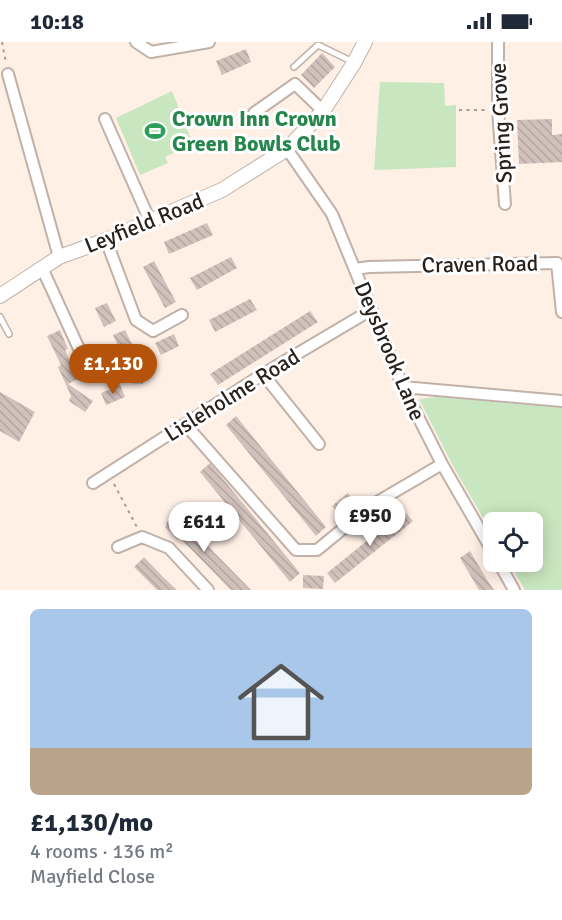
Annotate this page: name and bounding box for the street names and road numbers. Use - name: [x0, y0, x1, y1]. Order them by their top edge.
- street label: Spring Grove: [484, 62, 518, 184]
- street label: Leyfield Road: [81, 187, 207, 259]
- street label: Craven Road: [421, 249, 539, 279]
- street label: Deysbrook Lane: [349, 277, 431, 425]
- street label: Lisleholme Road: [159, 343, 305, 447]

